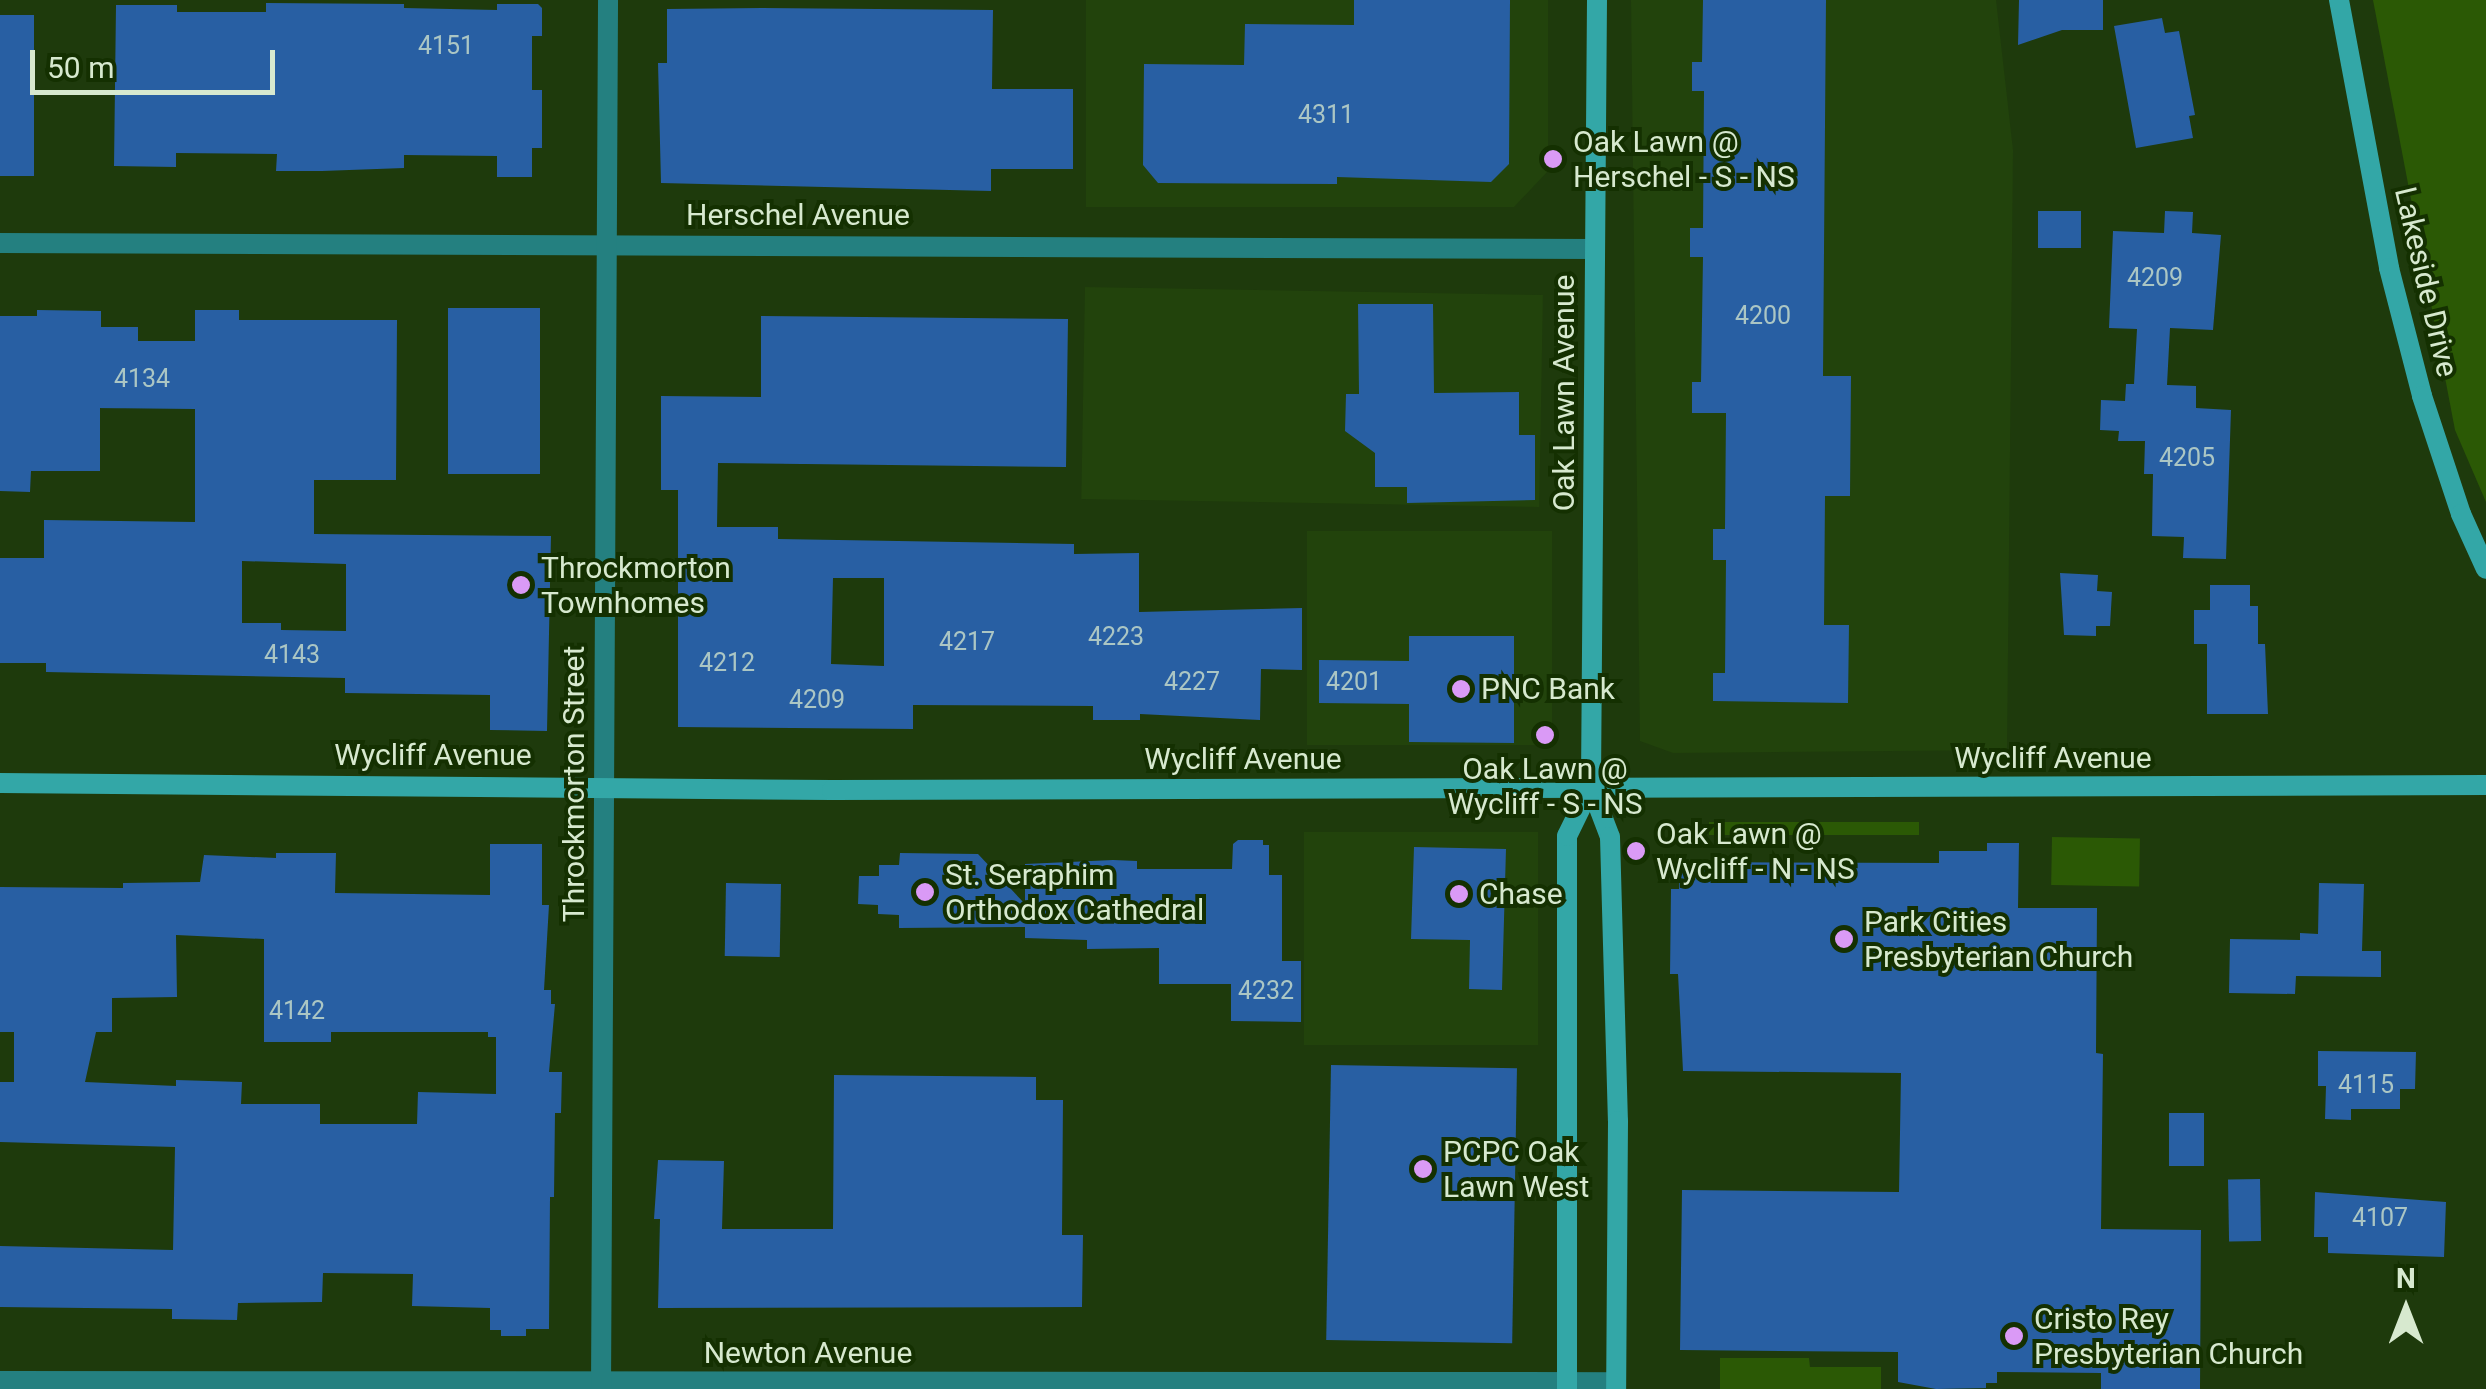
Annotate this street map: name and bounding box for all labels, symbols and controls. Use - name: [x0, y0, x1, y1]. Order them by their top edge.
- scale bar: [35, 30, 280, 92]
- house number: 4151: [418, 31, 474, 61]
- text: 50 m: [47, 50, 114, 85]
- house number: 4311: [1298, 100, 1354, 130]
- place label: Oak Lawn @ Herschel - S - NS: [1573, 124, 1795, 194]
- marker: Oak Lawn @ Herschel - S - NS: [1542, 148, 1564, 170]
- street label: Lakeside Drive: [2387, 184, 2465, 380]
- street label: Herschel Avenue: [686, 197, 910, 233]
- house number: 4209: [2127, 263, 2183, 293]
- street label: Oak Lawn Avenue: [1546, 275, 1582, 511]
- house number: 4200: [1735, 301, 1791, 331]
- house number: 4134: [114, 364, 170, 394]
- house number: 4205: [2159, 443, 2215, 473]
- place label: Throckmorton Townhomes: [541, 550, 731, 620]
- marker: Throckmorton Townhomes: [510, 574, 532, 596]
- house number: 4223: [1088, 622, 1144, 652]
- house number: 4217: [939, 627, 995, 657]
- house number: 4143: [264, 640, 320, 670]
- street label: Throckmorton Street: [556, 646, 592, 922]
- house number: 4212: [699, 648, 755, 678]
- house number: 4227: [1164, 667, 1220, 697]
- house number: 4201: [1326, 667, 1382, 697]
- place label: PNC Bank: [1481, 671, 1615, 707]
- marker: PNC Bank: [1450, 678, 1472, 700]
- house number: 4209: [789, 685, 845, 715]
- marker: Oak Lawn @ Wycliff - S - NS: [1534, 724, 1556, 746]
- street label: Wycliff Avenue: [334, 737, 532, 773]
- street label: Wycliff Avenue: [1954, 740, 2152, 776]
- street label: Wycliff Avenue: [1144, 741, 1342, 777]
- place label: Oak Lawn @ Wycliff - S - NS: [1447, 751, 1643, 822]
- place label: Oak Lawn @ Wycliff - N - NS: [1656, 816, 1855, 886]
- marker: Oak Lawn @ Wycliff - N - NS: [1625, 840, 1647, 862]
- place label: St. Seraphim Orthodox Cathedral: [945, 857, 1204, 928]
- place label: Chase: [1479, 876, 1563, 912]
- marker: St. Seraphim Orthodox Cathedral: [914, 881, 936, 903]
- marker: Chase: [1448, 883, 1470, 905]
- place label: Park Cities Presbyterian Church: [1864, 904, 2133, 974]
- marker: Park Cities Presbyterian Church: [1833, 928, 1855, 950]
- house number: 4232: [1238, 976, 1294, 1006]
- house number: 4142: [269, 996, 325, 1026]
- house number: 4115: [2338, 1070, 2394, 1100]
- place label: PCPC Oak Lawn West: [1443, 1134, 1589, 1204]
- marker: PCPC Oak Lawn West: [1412, 1158, 1434, 1180]
- house number: 4107: [2352, 1203, 2408, 1233]
- north arrow: [2356, 1259, 2456, 1359]
- text: N: [2396, 1262, 2416, 1295]
- place label: Cristo Rey Presbyterian Church: [2034, 1301, 2303, 1372]
- marker: Cristo Rey Presbyterian Church: [2003, 1325, 2025, 1347]
- street label: Newton Avenue: [704, 1335, 912, 1371]

